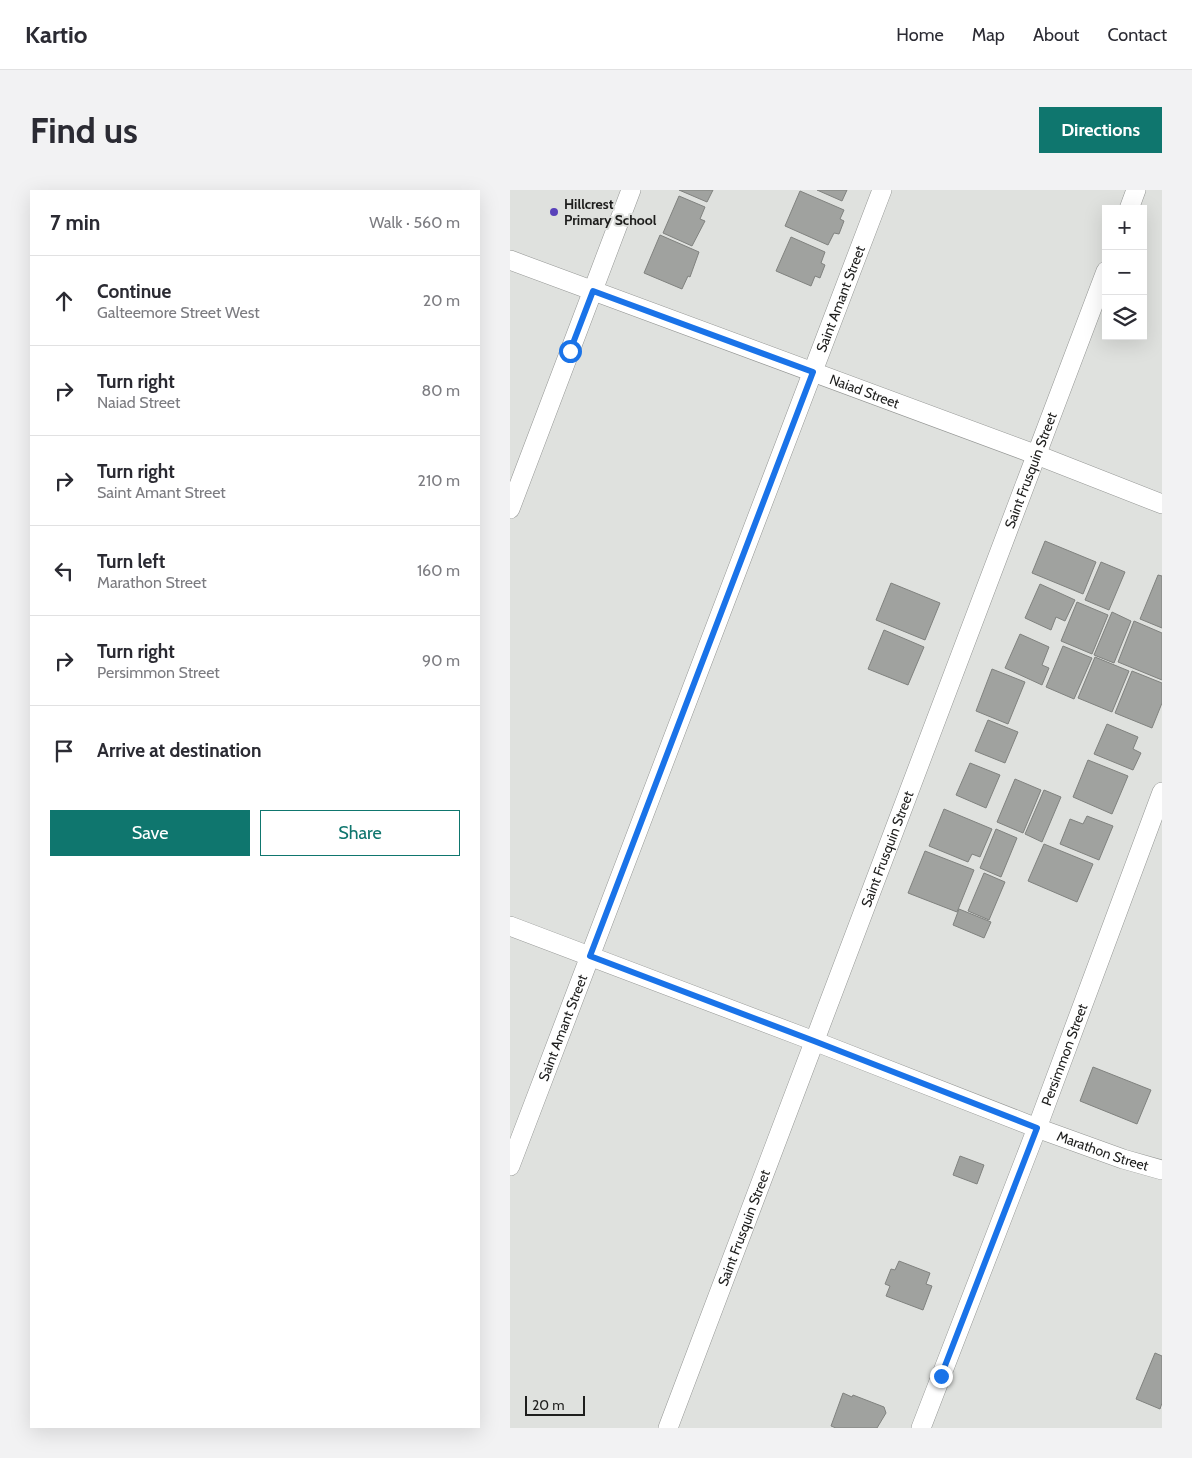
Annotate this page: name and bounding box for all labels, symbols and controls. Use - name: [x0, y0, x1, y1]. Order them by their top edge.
- text: Kartio: [25, 20, 88, 49]
- text: Home: [896, 24, 944, 46]
- text: Map: [972, 24, 1005, 46]
- text: About: [1033, 24, 1079, 46]
- text: Contact: [1107, 24, 1167, 46]
- button: Directions: [1039, 107, 1162, 153]
- text: Find us: [30, 109, 138, 152]
- place label: Hillcrest Primary School: [564, 195, 657, 229]
- map controls: [1102, 205, 1147, 340]
- button: +: [1102, 205, 1147, 250]
- marker: Hillcrest Primary School: [548, 206, 560, 218]
- text: 7 min: [50, 210, 100, 235]
- text: Walk · 560 m: [369, 213, 460, 232]
- street label: Saint Amant Street: [812, 243, 869, 355]
- button: −: [1102, 250, 1147, 295]
- text: Continue: [97, 280, 171, 303]
- icon: ahead: [50, 287, 78, 315]
- text: 20 m: [423, 291, 460, 310]
- button: layers: [1102, 295, 1147, 340]
- text: Galteemore Street West: [97, 303, 260, 322]
- route start: [559, 340, 582, 363]
- text: Turn right: [97, 370, 175, 393]
- street label: Naiad Street: [827, 370, 902, 412]
- icon: right: [50, 377, 78, 405]
- text: 80 m: [422, 381, 460, 400]
- text: Naiad Street: [97, 393, 180, 412]
- street label: Saint Frusquin Street: [1000, 409, 1061, 531]
- text: Turn right: [97, 460, 175, 483]
- icon: right: [50, 467, 78, 495]
- text: 210 m: [418, 471, 460, 490]
- text: Saint Amant Street: [97, 483, 226, 502]
- text: Turn left: [97, 550, 165, 573]
- icon: left: [50, 557, 78, 585]
- text: 160 m: [417, 561, 460, 580]
- text: Marathon Street: [97, 573, 207, 592]
- text: Turn right: [97, 640, 175, 663]
- icon: right: [50, 647, 78, 675]
- text: 90 m: [422, 651, 460, 670]
- text: Persimmon Street: [97, 663, 220, 682]
- icon: arrive: [50, 737, 78, 765]
- text: Arrive at destination: [97, 739, 261, 762]
- street label: Saint Frusquin Street: [857, 788, 917, 910]
- button: Save: [50, 810, 250, 856]
- button: Share: [260, 810, 460, 856]
- street label: Saint Amant Street: [534, 972, 591, 1084]
- street label: Persimmon Street: [1037, 1001, 1092, 1108]
- street label: Marathon Street: [1054, 1127, 1151, 1175]
- street label: Saint Frusquin Street: [714, 1167, 774, 1289]
- route end: [930, 1365, 953, 1388]
- scale bar: [525, 1393, 585, 1416]
- text: 20 m: [532, 1396, 565, 1414]

